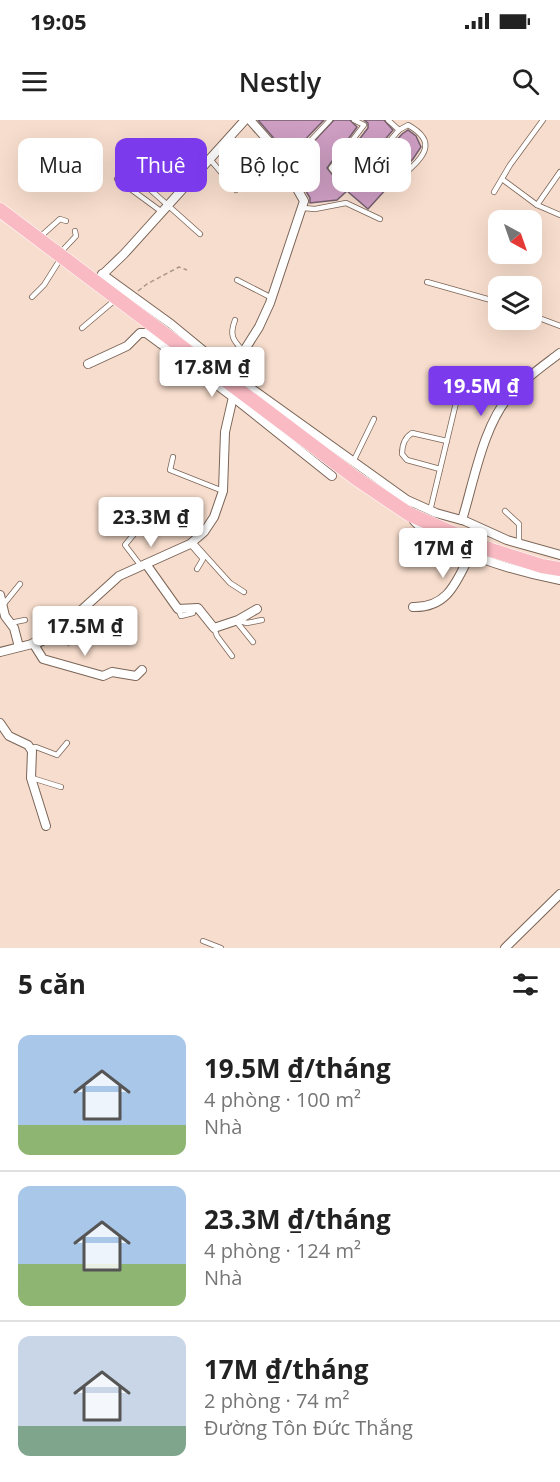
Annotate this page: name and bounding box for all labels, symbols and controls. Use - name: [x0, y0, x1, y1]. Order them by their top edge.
- text: 19:05: [30, 6, 87, 36]
- text: Nestly: [239, 63, 321, 100]
- icon: menu: [18, 65, 51, 98]
- icon: search: [509, 65, 542, 98]
- chip: Mua: [18, 138, 103, 192]
- chip: Thuê: [115, 138, 207, 192]
- chip: Bộ lọc: [219, 138, 320, 192]
- chip: Mới: [332, 138, 411, 192]
- north arrow: [488, 210, 542, 264]
- map controls: [488, 210, 542, 330]
- button: layers: [488, 276, 542, 330]
- pin: 17.8M ₫: [157, 347, 267, 398]
- text: 17.8M ₫: [173, 353, 251, 380]
- pin: 19.5M ₫: [426, 366, 536, 417]
- text: 19.5M ₫: [442, 372, 520, 399]
- pin: 23.3M ₫: [96, 497, 206, 548]
- text: 23.3M ₫: [112, 503, 190, 530]
- pin: 17M ₫: [401, 528, 485, 579]
- text: 17M ₫: [413, 534, 473, 561]
- pin: 17.5M ₫: [30, 606, 140, 657]
- text: 17.5M ₫: [46, 612, 124, 639]
- text: 5 căn: [18, 966, 86, 1002]
- icon: filters: [509, 968, 542, 1001]
- text: 19.5M ₫/tháng: [204, 1050, 391, 1086]
- icon: home: [66, 1059, 138, 1131]
- text: 4 phòng · 100 m²: [204, 1086, 361, 1113]
- text: Nhà: [204, 1113, 242, 1140]
- text: 23.3M ₫/tháng: [204, 1201, 391, 1237]
- icon: home: [66, 1210, 138, 1282]
- text: 4 phòng · 124 m²: [204, 1237, 361, 1264]
- text: Nhà: [204, 1264, 242, 1291]
- text: 17M ₫/tháng: [204, 1351, 368, 1387]
- icon: home: [66, 1360, 138, 1432]
- text: 2 phòng · 74 m²: [204, 1387, 349, 1414]
- text: Đường Tôn Đức Thắng: [204, 1414, 413, 1441]

